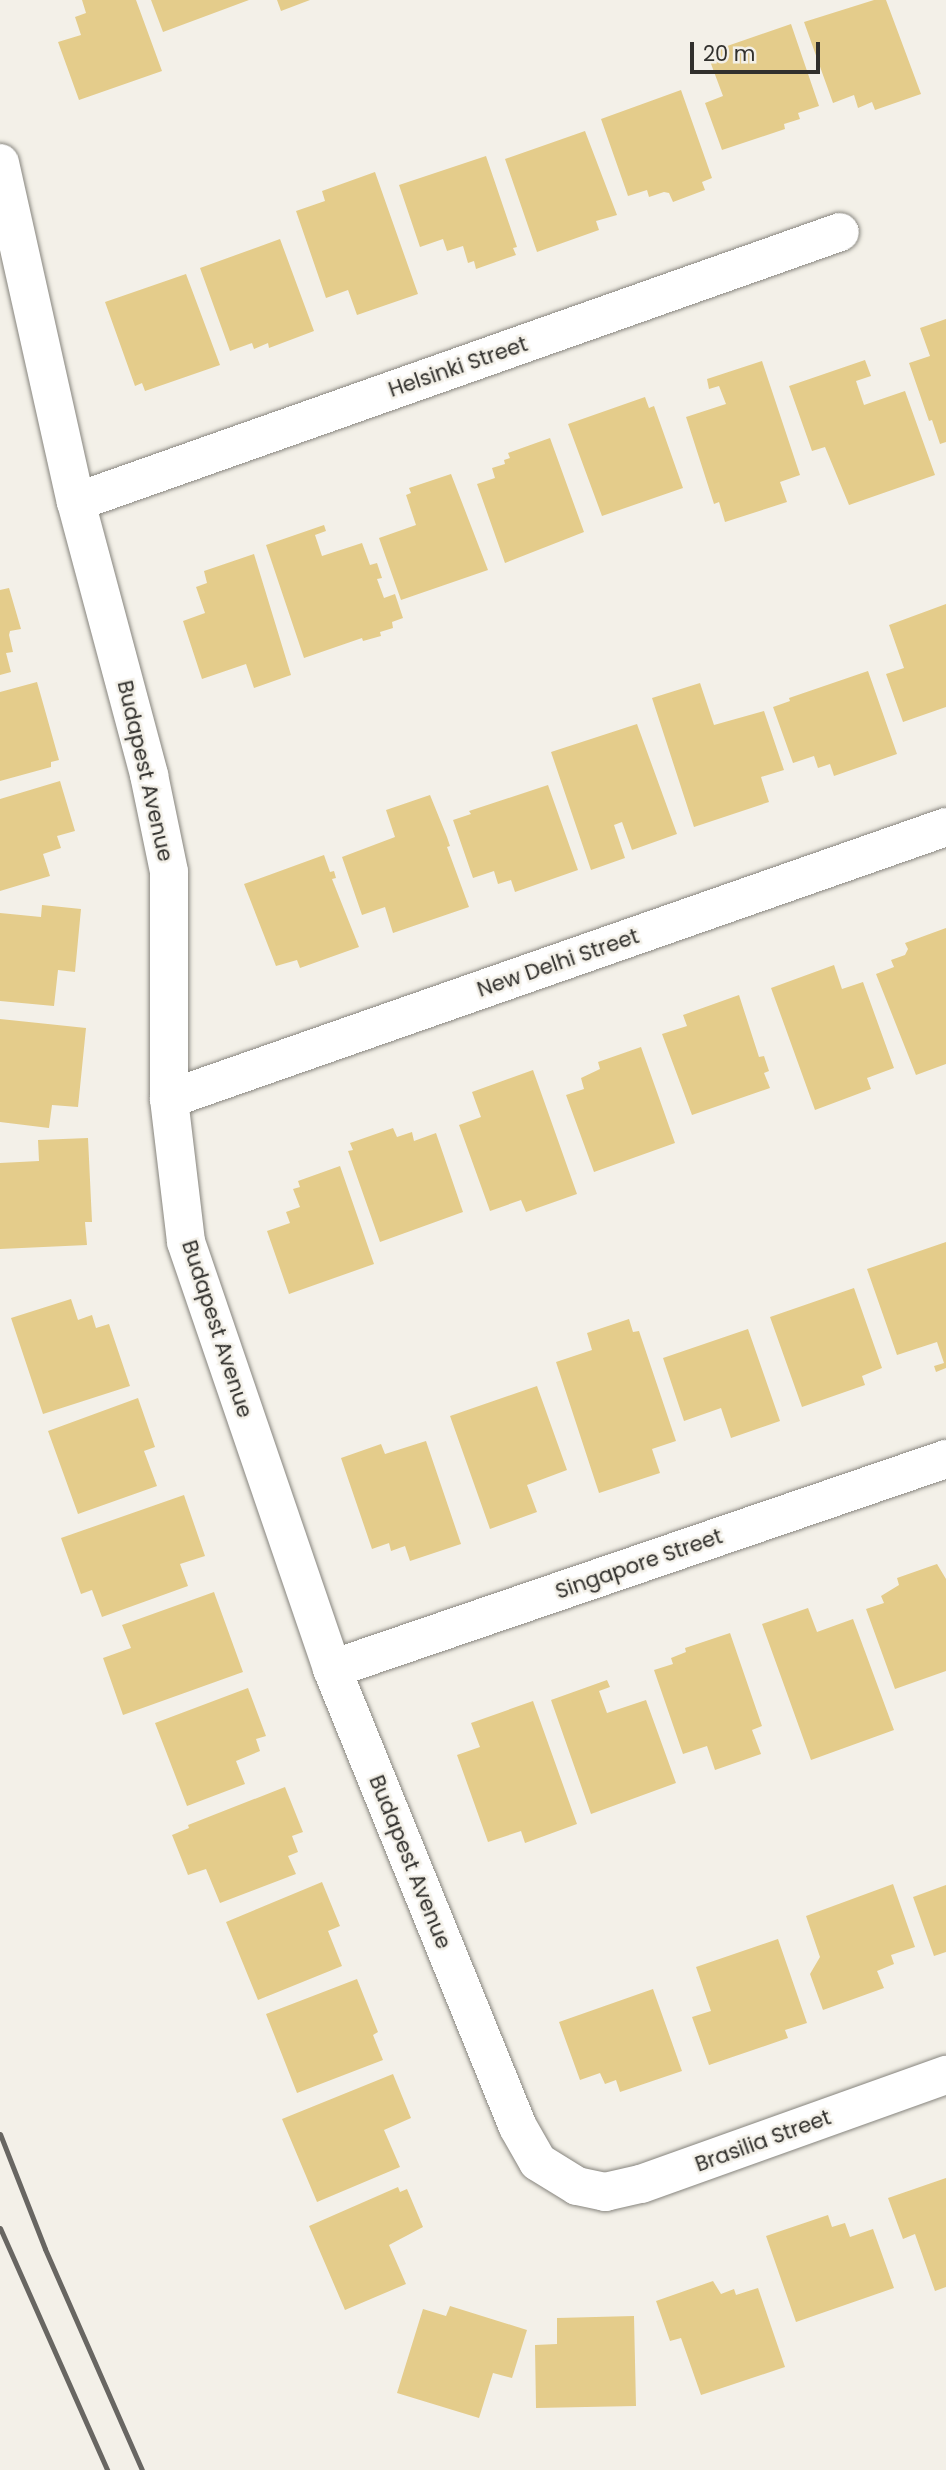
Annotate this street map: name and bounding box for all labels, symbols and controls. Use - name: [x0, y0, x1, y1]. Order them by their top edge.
- scale bar: [694, 28, 824, 72]
- text: 20 m: [703, 39, 756, 68]
- street label: Helsinki Street: [385, 331, 531, 403]
- street label: Budapest Avenue: [112, 678, 178, 864]
- street label: New Delhi Street: [474, 924, 642, 1002]
- street label: Budapest Avenue: [176, 1237, 258, 1421]
- street label: Singapore Street: [552, 1524, 726, 1604]
- street label: Budapest Avenue: [364, 1772, 456, 1952]
- street label: Brasilia Street: [692, 2105, 834, 2177]

